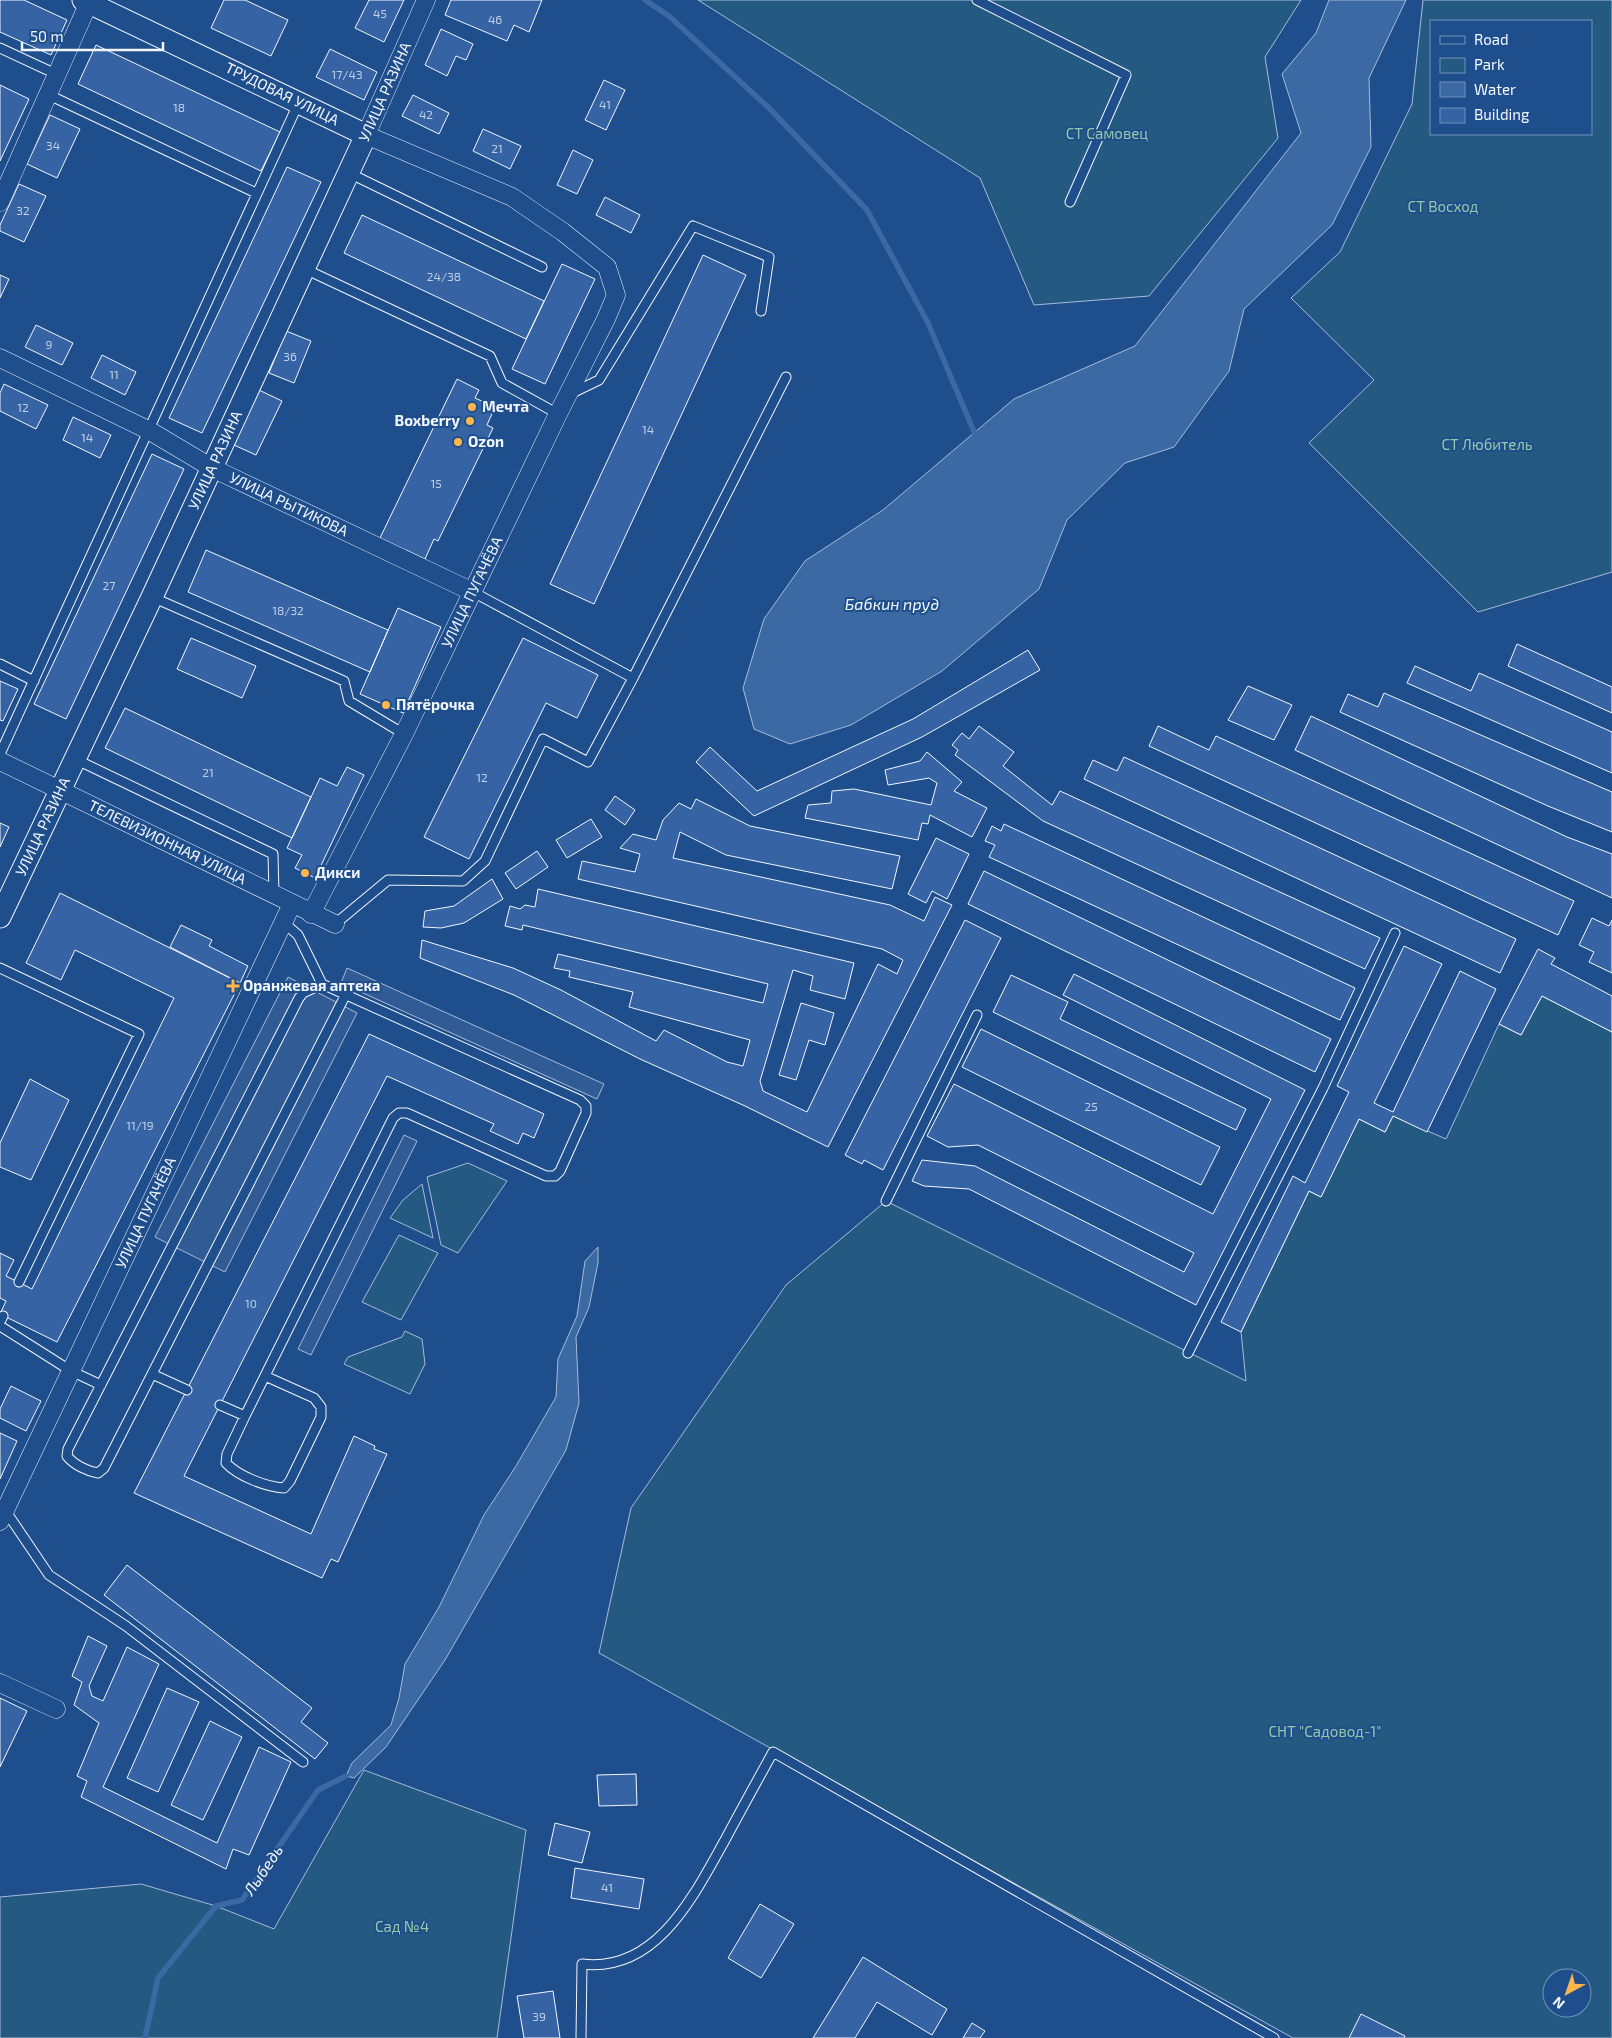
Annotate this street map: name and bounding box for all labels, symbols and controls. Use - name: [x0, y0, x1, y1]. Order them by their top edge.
- house number: 45: [373, 6, 387, 20]
- house number: 46: [488, 12, 502, 26]
- scale bar: [22, 20, 164, 52]
- legend: [1430, 20, 1592, 135]
- text: 50 m: [30, 27, 64, 45]
- text: Road: [1474, 30, 1509, 48]
- street label: УЛИЦА РАЗИНА: [354, 38, 414, 144]
- text: Park: [1474, 55, 1505, 73]
- street label: ТРУДОВАЯ УЛИЦА: [223, 58, 343, 129]
- house number: 17/43: [331, 67, 363, 81]
- text: Water: [1474, 80, 1516, 98]
- house number: 41: [599, 97, 611, 111]
- house number: 18: [173, 100, 185, 114]
- text: Building: [1474, 105, 1530, 123]
- house number: 42: [419, 107, 433, 121]
- park label: СТ Самовец: [1066, 124, 1148, 142]
- house number: 34: [46, 138, 60, 152]
- house number: 21: [491, 141, 503, 155]
- park label: СТ Восход: [1408, 197, 1479, 215]
- house number: 32: [16, 203, 30, 217]
- house number: 24/38: [427, 269, 461, 283]
- house number: 9: [46, 337, 53, 351]
- house number: 36: [283, 349, 297, 363]
- house number: 11: [109, 367, 119, 381]
- place label: Мечта: [482, 397, 529, 415]
- house number: 12: [17, 400, 29, 414]
- marker: Мечта: [466, 401, 478, 413]
- street label: УЛИЦА РАЗИНА: [184, 407, 245, 512]
- place label: Boxberry: [395, 411, 460, 430]
- marker: Boxberry: [464, 415, 476, 427]
- house number: 14: [642, 422, 654, 436]
- house number: 14: [81, 430, 93, 444]
- place label: Ozon: [468, 432, 504, 450]
- park label: СТ Любитель: [1441, 435, 1533, 453]
- marker: Ozon: [452, 436, 464, 448]
- street label: УЛИЦА РЫТИКОВА: [227, 468, 352, 540]
- house number: 15: [430, 476, 442, 490]
- street label: УЛИЦА ПУГАЧЁВА: [437, 533, 506, 650]
- house number: 27: [103, 578, 115, 592]
- water label: Бабкин пруд: [845, 594, 939, 613]
- house number: 18/32: [272, 603, 304, 617]
- place label: Пятёрочка: [396, 695, 475, 713]
- marker: Пятёрочка: [380, 699, 392, 711]
- house number: 21: [202, 765, 214, 779]
- house number: 12: [476, 770, 488, 784]
- street label: УЛИЦА РАЗИНА: [11, 773, 73, 879]
- street label: ТЕЛЕВИЗИОННАЯ УЛИЦА: [86, 795, 250, 888]
- place label: Дикси: [315, 863, 360, 881]
- marker: Дикси: [299, 867, 311, 879]
- place label: Оранжевая аптека: [243, 976, 380, 994]
- marker: Оранжевая аптека: [227, 980, 239, 992]
- house number: 25: [1084, 1099, 1098, 1113]
- house number: 11/19: [126, 1118, 154, 1132]
- street label: УЛИЦА ПУГАЧЁВА: [111, 1153, 179, 1271]
- house number: 10: [245, 1296, 257, 1310]
- park label: СНТ "Садовод-1": [1269, 1722, 1381, 1740]
- water label: Лыбедь: [238, 1841, 286, 1899]
- house number: 41: [601, 1880, 613, 1894]
- park label: Сад №4: [375, 1917, 429, 1935]
- north arrow: [1542, 1968, 1592, 2018]
- text: N: [1549, 1994, 1568, 2013]
- house number: 39: [532, 2009, 546, 2023]

